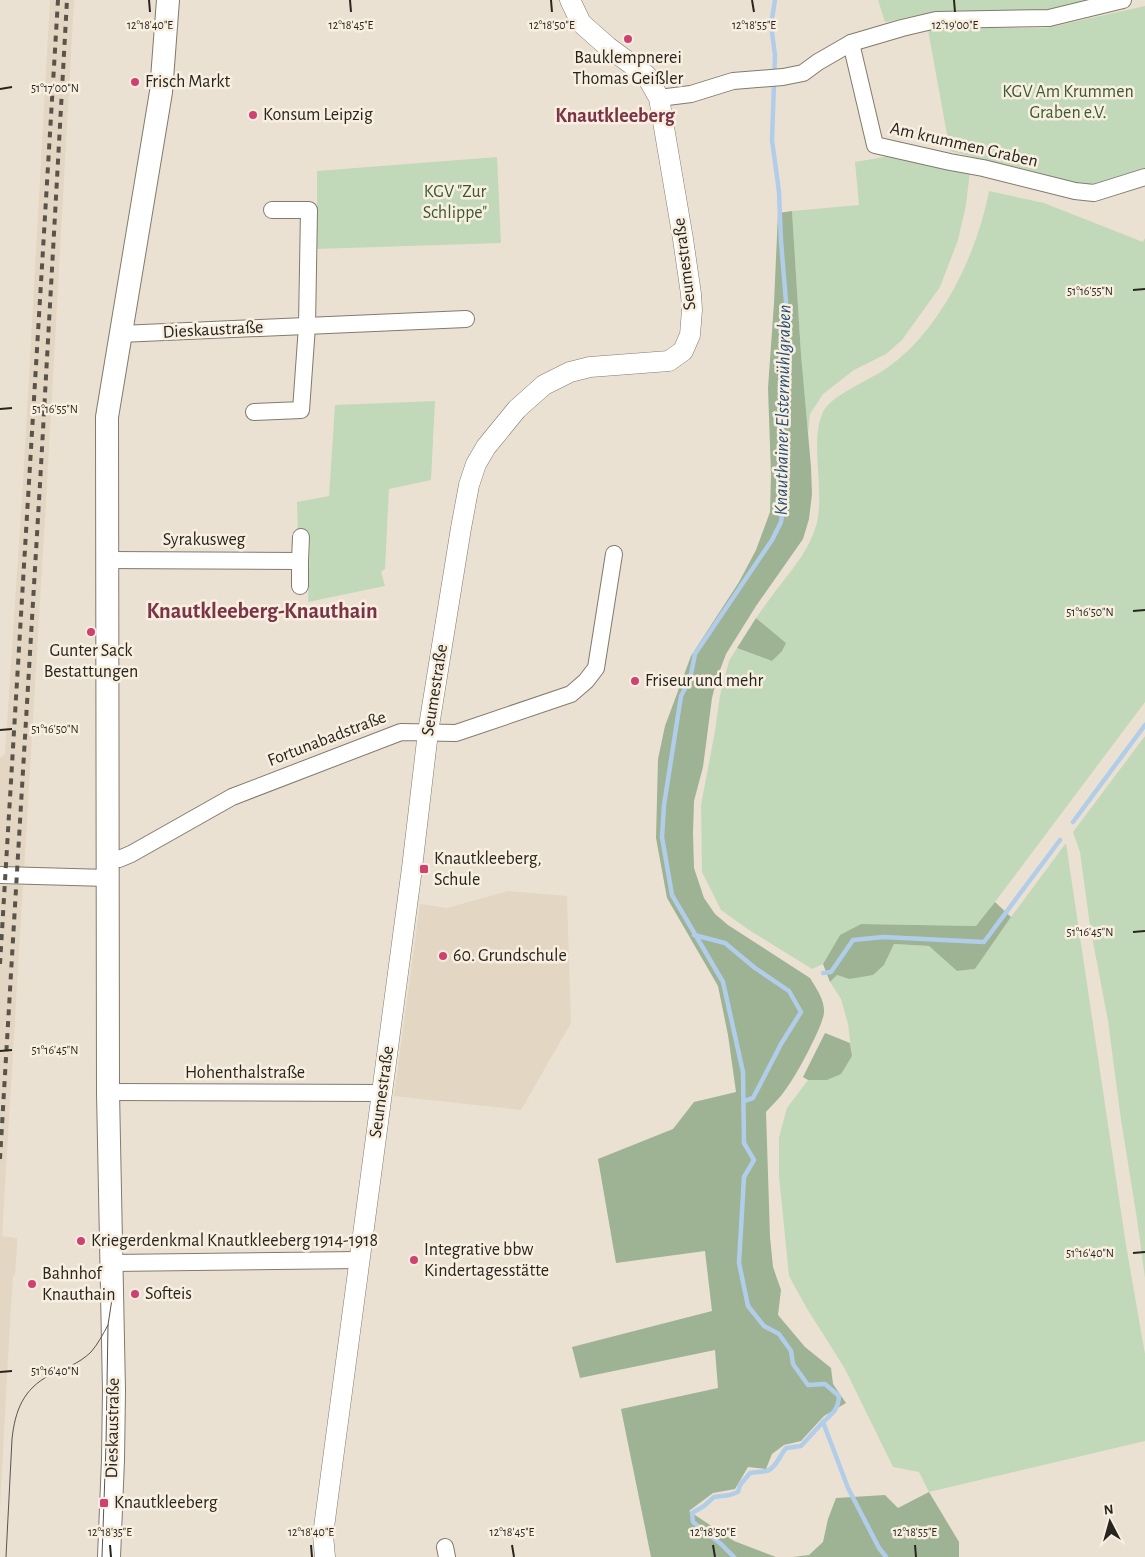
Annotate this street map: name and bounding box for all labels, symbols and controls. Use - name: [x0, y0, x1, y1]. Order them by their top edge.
- text: 12°18'40"E: [127, 19, 173, 31]
- text: 12°18'45"E: [329, 19, 374, 31]
- text: 12°18'50"E: [529, 19, 575, 31]
- text: 12°18'55"E: [732, 19, 776, 31]
- text: 12°19'00"E: [932, 19, 979, 31]
- marker: Bauklempnerei Thomas Geißler: [622, 33, 634, 45]
- place label: Bauklempnerei Thomas Geißler: [573, 49, 684, 88]
- place label: Frisch Markt: [145, 73, 230, 91]
- marker: Frisch Markt: [129, 76, 141, 88]
- text: 51°17'00"N: [31, 82, 79, 94]
- park label: KGV Am Krummen Graben e.V.: [1002, 83, 1134, 122]
- place label: Konsum Leipzig: [263, 106, 373, 124]
- district label: Knautkleeberg: [555, 106, 676, 126]
- marker: Konsum Leipzig: [247, 109, 259, 121]
- street label: Am krummen Graben: [888, 119, 1040, 171]
- park label: KGV "Zur Schlippe": [423, 183, 487, 222]
- street label: Seumestraße: [670, 217, 700, 311]
- text: 51°16'55"N: [1067, 285, 1113, 297]
- water label: Knauthainer Elstermühlgraben: [772, 304, 794, 516]
- street label: Dieskaustraße: [162, 318, 264, 342]
- text: 51°16'55"N: [32, 403, 78, 415]
- street label: Syrakusweg: [163, 531, 246, 549]
- district label: Knautkleeberg-Knauthain: [146, 600, 378, 622]
- text: 51°16'50"N: [1066, 606, 1114, 618]
- marker: Gunter Sack Bestattungen: [85, 626, 97, 638]
- place label: Gunter Sack Bestattungen: [44, 642, 138, 681]
- street label: Seumestraße: [419, 643, 451, 737]
- place label: Friseur und mehr: [645, 672, 764, 690]
- marker: Friseur und mehr: [629, 675, 641, 687]
- street label: Fortunabadstraße: [265, 708, 389, 770]
- text: 51°16'50"N: [31, 723, 79, 735]
- place label: Knautkleeberg, Schule: [434, 850, 542, 889]
- marker: Knautkleeberg, Schule: [418, 863, 430, 875]
- text: 51°16'45"N: [1067, 926, 1113, 938]
- place label: 60. Grundschule: [453, 947, 567, 965]
- marker: 60. Grundschule: [437, 950, 449, 962]
- text: 51°16'45"N: [32, 1044, 78, 1056]
- street label: Seumestraße: [367, 1045, 397, 1139]
- street label: Hohenthalstraße: [185, 1064, 305, 1082]
- place label: Kriegerdenkmal Knautkleeberg 1914-1918: [91, 1232, 378, 1250]
- marker: Kriegerdenkmal Knautkleeberg 1914-1918: [75, 1235, 87, 1247]
- place label: Integrative bbw Kindertagesstätte: [424, 1241, 549, 1280]
- text: 51°16'40"N: [1066, 1247, 1114, 1259]
- marker: Integrative bbw Kindertagesstätte: [408, 1254, 420, 1266]
- place label: Bahnhof Knauthain: [42, 1265, 116, 1304]
- marker: Bahnhof Knauthain: [26, 1278, 38, 1290]
- place label: Softeis: [145, 1285, 192, 1303]
- marker: Softeis: [129, 1288, 141, 1300]
- text: 51°16'40"N: [31, 1365, 79, 1377]
- street label: Dieskaustraße: [103, 1377, 123, 1479]
- place label: Knautkleeberg: [114, 1494, 218, 1512]
- marker: Knautkleeberg: [98, 1497, 110, 1509]
- north arrow: [1085, 1497, 1135, 1547]
- text: N: [1103, 1503, 1114, 1518]
- text: 12°18'35"E: [88, 1526, 132, 1538]
- text: 12°18'40"E: [288, 1526, 334, 1538]
- text: 12°18'45"E: [490, 1526, 535, 1538]
- text: 12°18'50"E: [690, 1526, 736, 1538]
- text: 12°18'55"E: [893, 1526, 937, 1538]

